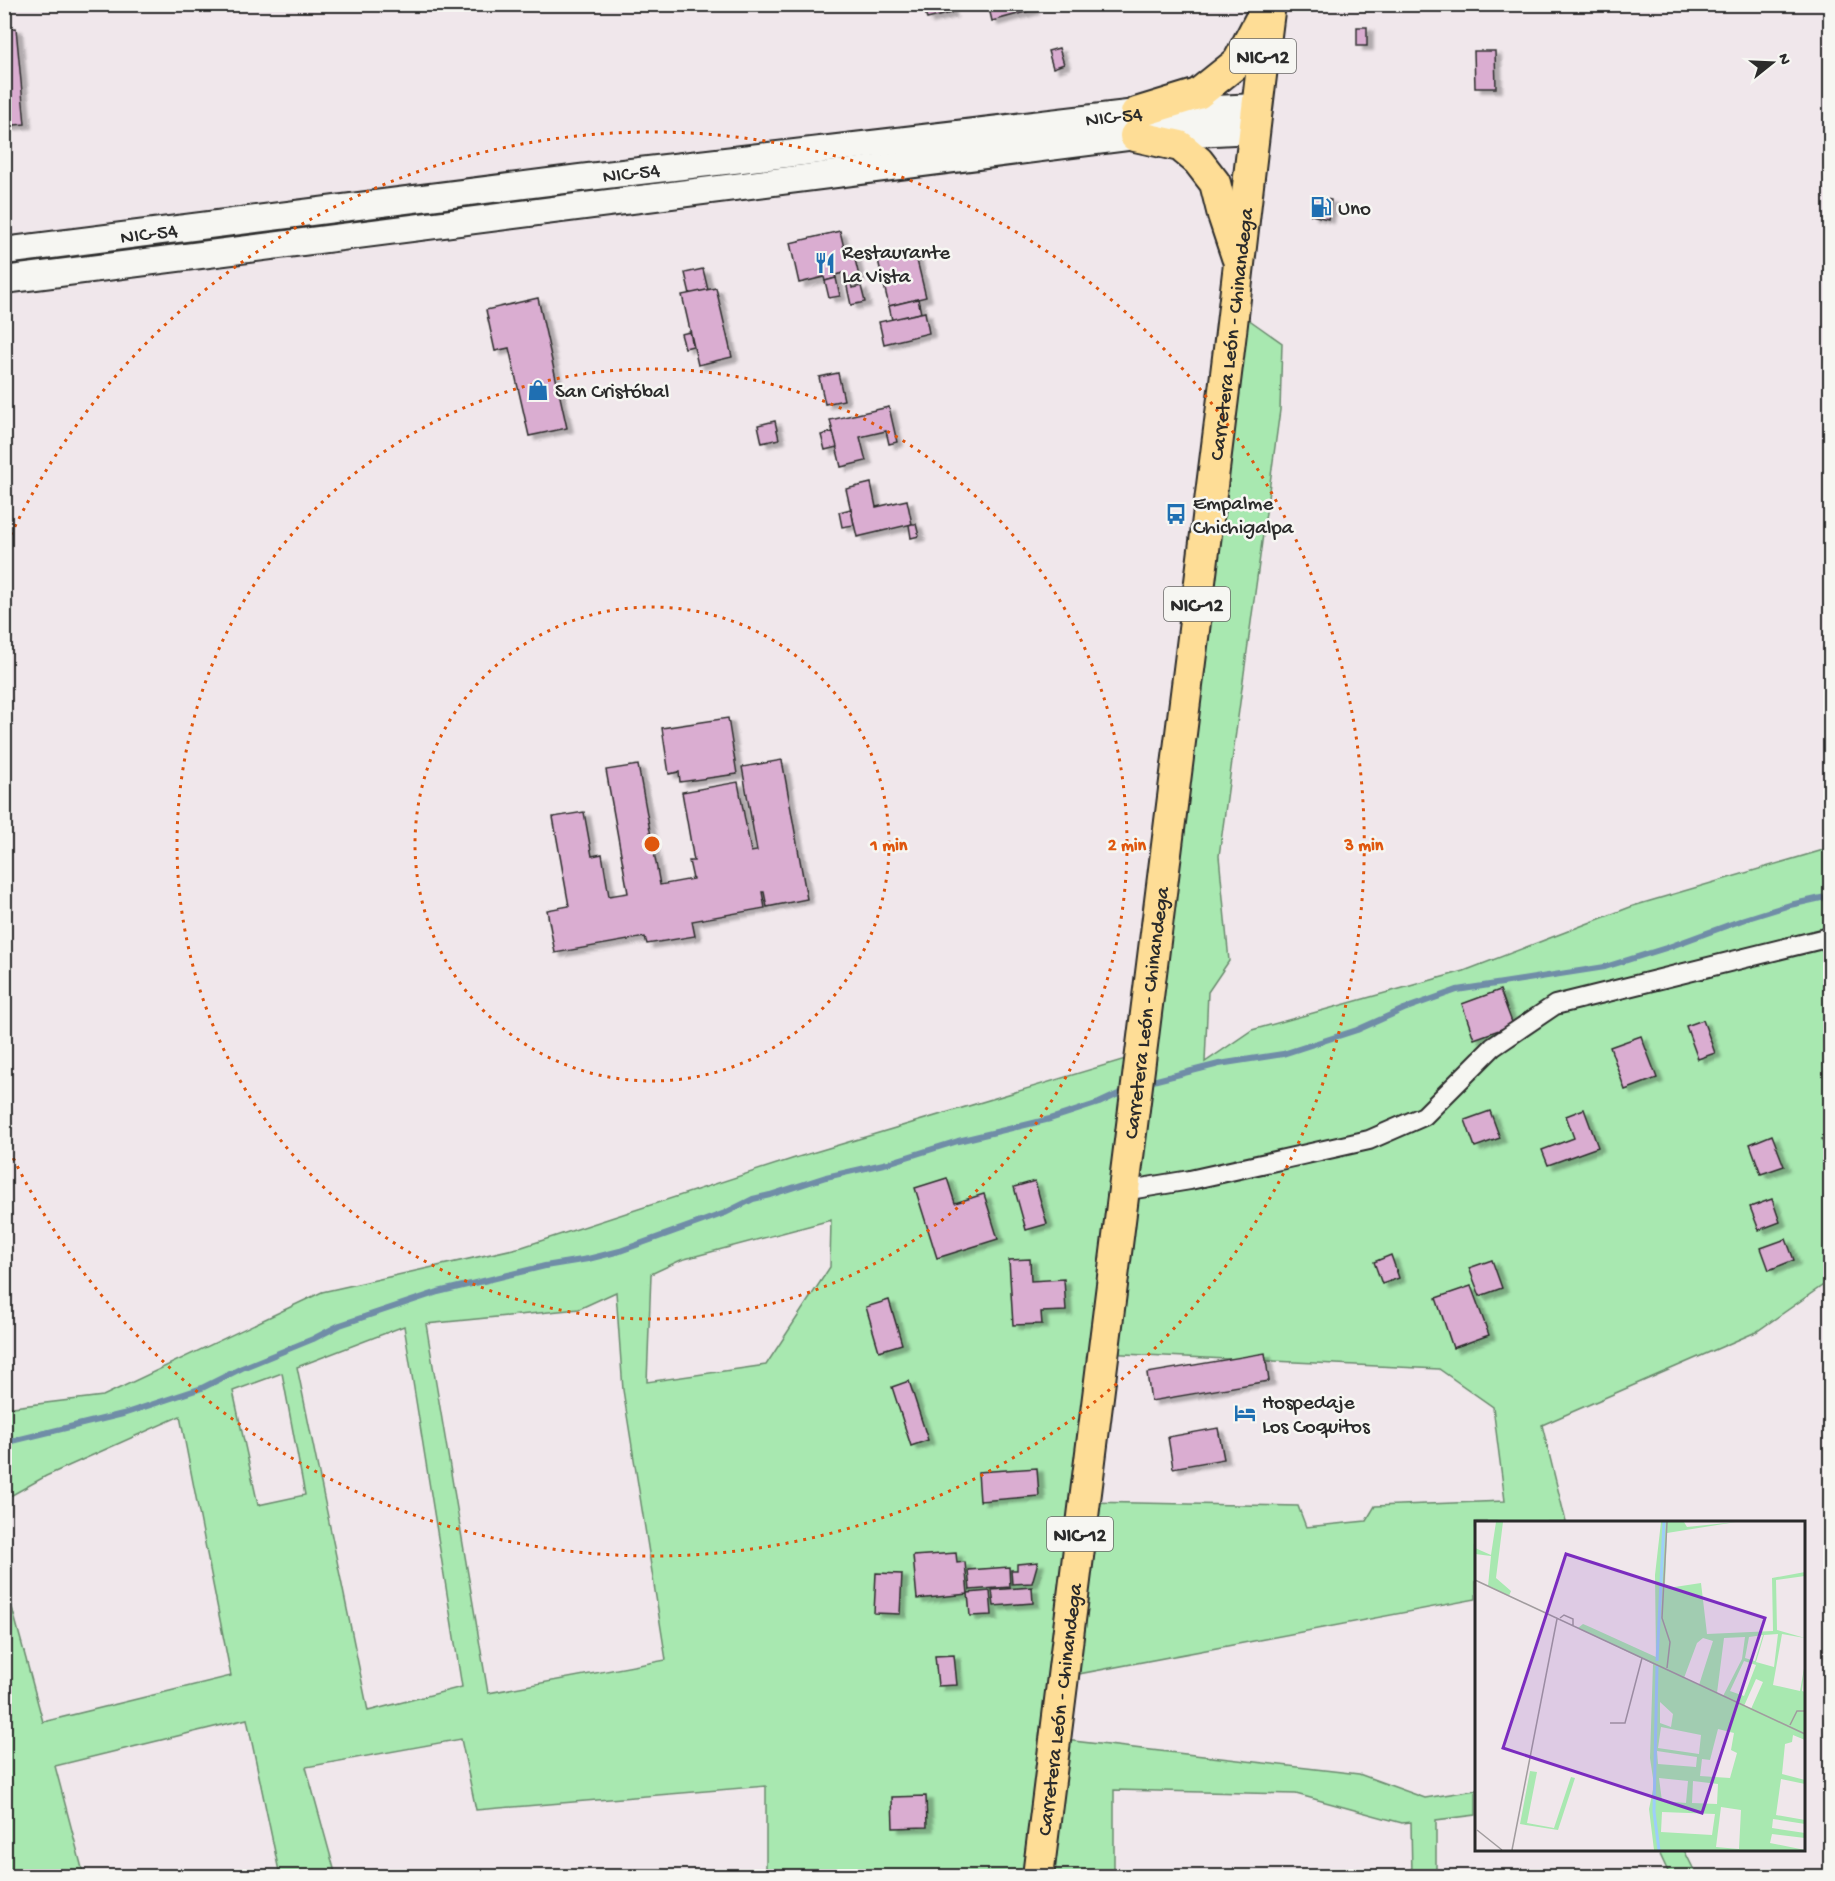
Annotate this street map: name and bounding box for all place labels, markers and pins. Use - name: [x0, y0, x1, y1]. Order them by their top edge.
- fuel station icon: Uno: [1309, 195, 1333, 219]
- place label: Uno: [1338, 198, 1371, 223]
- place label: Restaurante La Vista: [842, 242, 951, 291]
- restaurant icon: Restaurante La Vista: [813, 251, 837, 275]
- shop icon: San Cristóbal: [526, 378, 550, 402]
- place label: San Cristóbal: [555, 381, 669, 406]
- place label: Empalme Chichigalpa: [1193, 493, 1295, 542]
- bus stop icon: Empalme Chichigalpa: [1164, 502, 1188, 526]
- centre of rings: [642, 834, 662, 854]
- place label: Hospedaje Los Coquitos: [1262, 1392, 1371, 1441]
- hotel icon: Hospedaje Los Coquitos: [1233, 1401, 1257, 1425]

